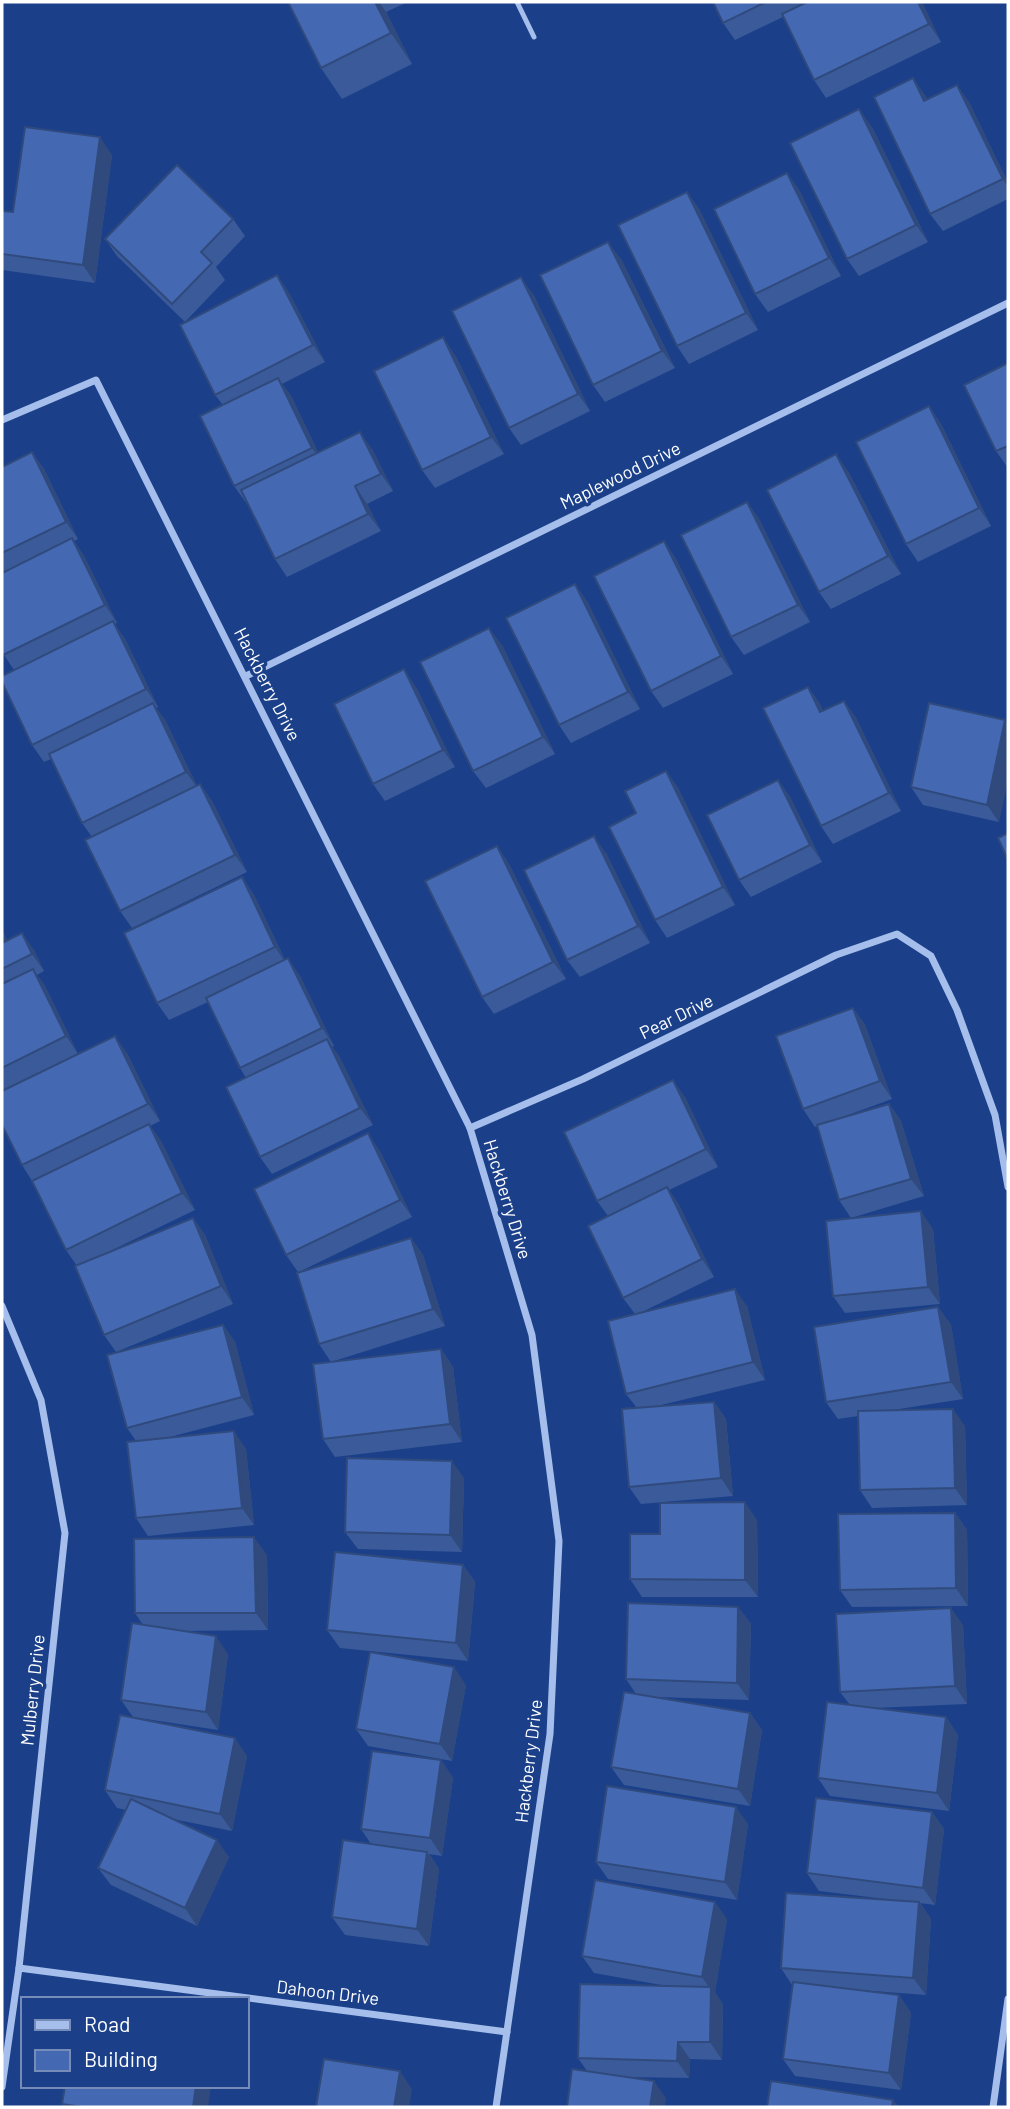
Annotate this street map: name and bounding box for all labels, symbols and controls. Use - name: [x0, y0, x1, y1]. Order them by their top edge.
- street label: Maplewood Drive: [556, 436, 684, 514]
- street label: Hackberry Drive: [230, 624, 306, 744]
- street label: Pear Drive: [636, 989, 716, 1043]
- street label: Hackberry Drive: [479, 1136, 537, 1262]
- street label: Mulberry Drive: [15, 1633, 49, 1747]
- street label: Hackberry Drive: [510, 1698, 546, 1824]
- street label: Dahoon Drive: [276, 1975, 380, 2009]
- legend: [21, 1997, 248, 2088]
- text: Road: [84, 2011, 130, 2036]
- text: Building: [84, 2046, 158, 2071]

